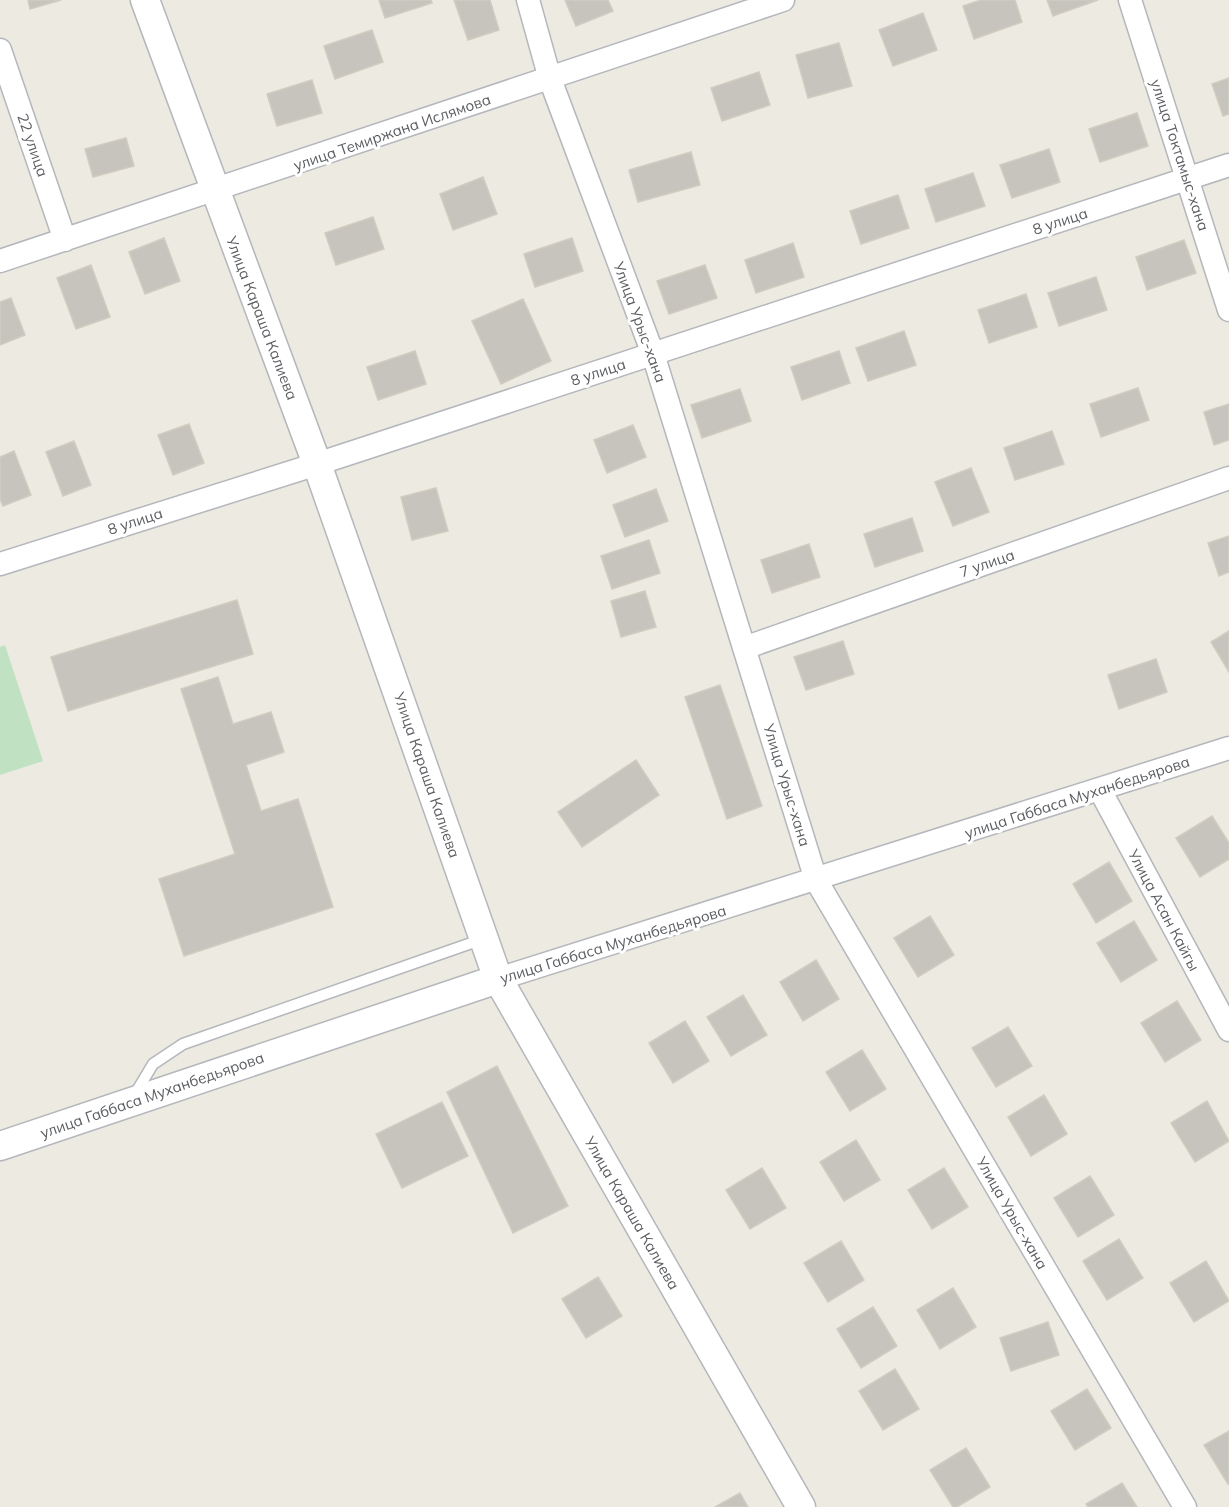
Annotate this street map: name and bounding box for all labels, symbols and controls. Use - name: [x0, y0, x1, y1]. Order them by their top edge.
- street label: улица Токтамыс-хана: [1146, 77, 1214, 233]
- street label: улица Темиржана Ислямова: [291, 89, 493, 175]
- street label: 22 улица: [13, 111, 53, 179]
- street label: 8 улица: [1030, 203, 1090, 239]
- street label: Улица Караша Калиева: [222, 232, 302, 403]
- street label: Улица Урыс-хана: [609, 258, 671, 385]
- street label: 8 улица: [568, 354, 628, 390]
- street label: 8 улица: [105, 503, 165, 539]
- street label: 7 улица: [957, 545, 1017, 581]
- street label: Улица Караша Калиева: [389, 689, 464, 860]
- street label: Улица Урыс-хана: [759, 720, 815, 849]
- street label: улица Габбаса Муханбедьярова: [962, 752, 1192, 842]
- street label: Улица Асан Кайгы: [1123, 845, 1204, 974]
- street label: улица Габбаса Муханбедьярова: [498, 900, 728, 988]
- street label: улица Габбаса Муханбедьярова: [38, 1048, 266, 1142]
- street label: Улица Караша Калиева: [580, 1132, 684, 1293]
- street label: Улица Урыс-хана: [971, 1152, 1052, 1273]

